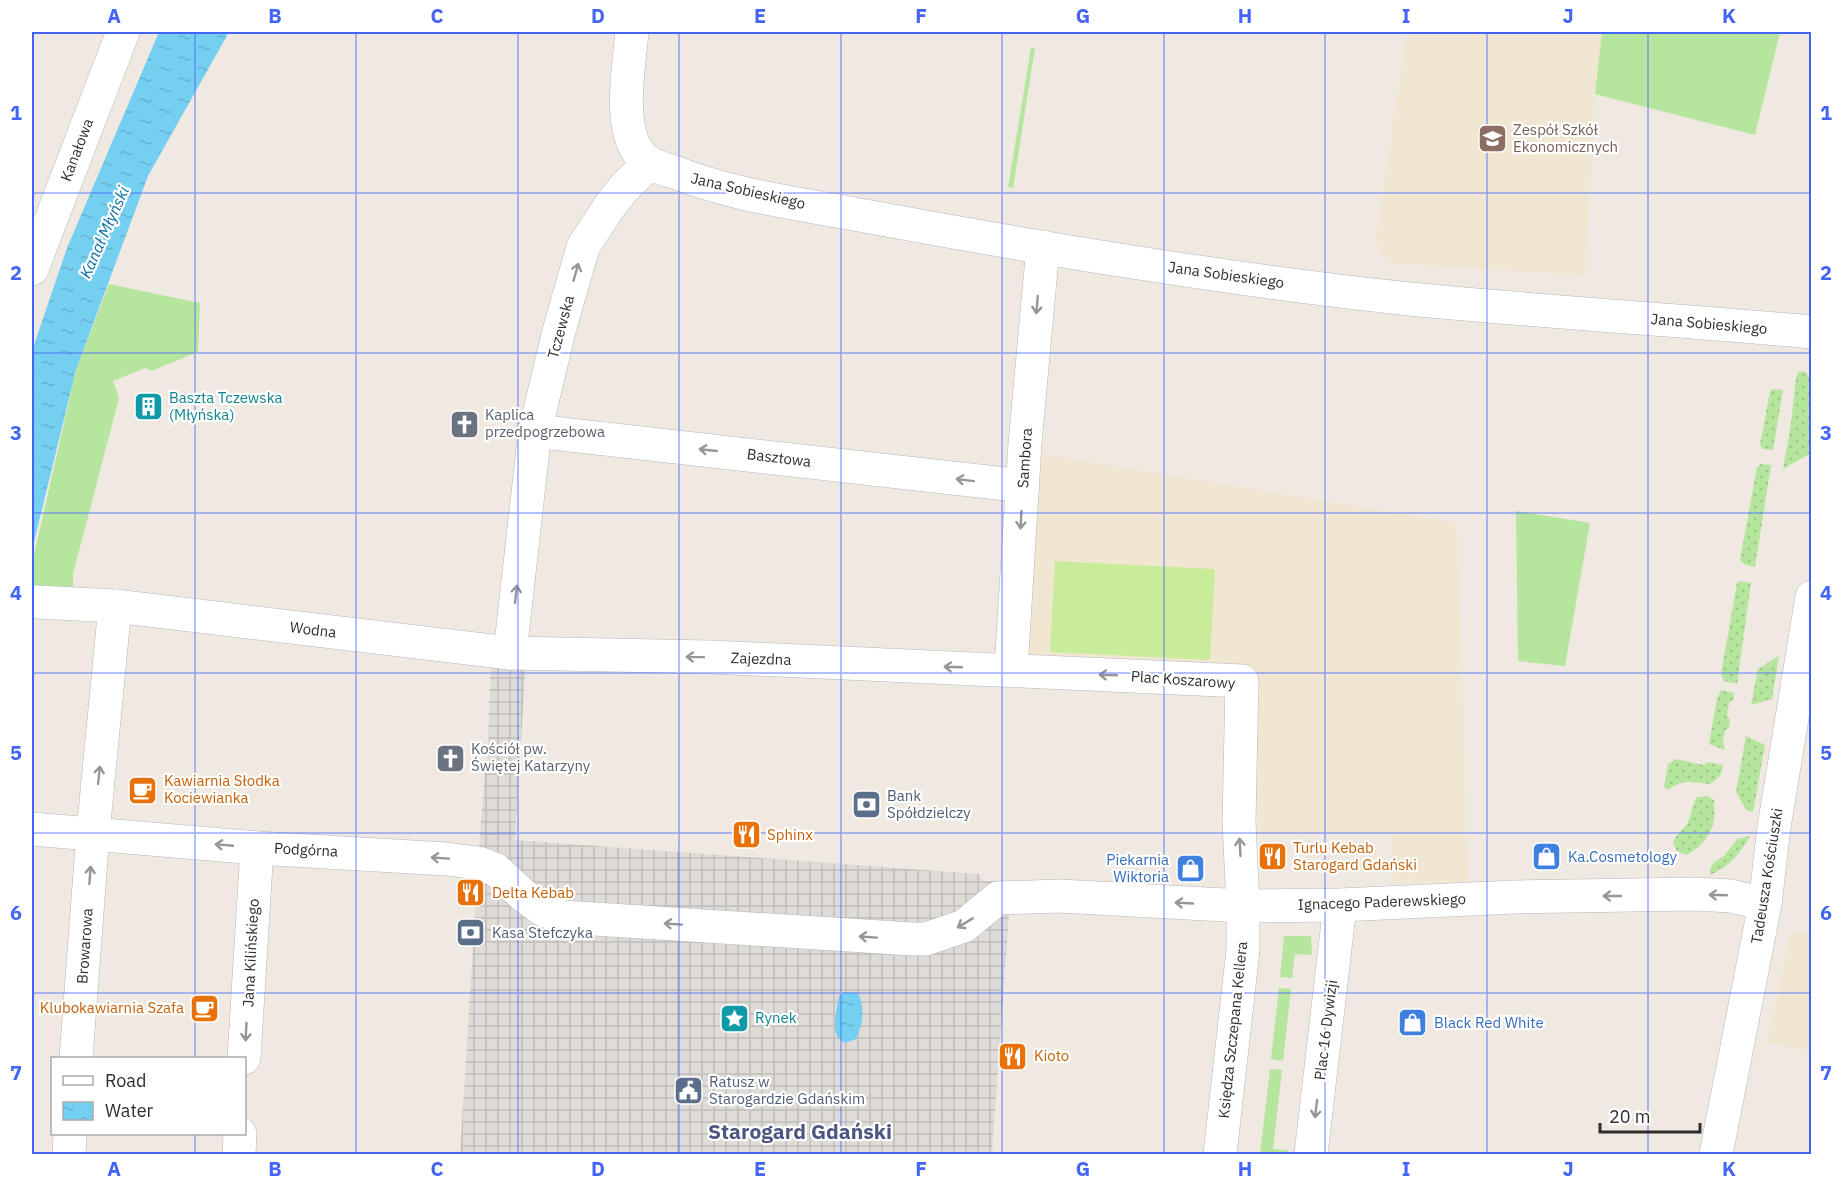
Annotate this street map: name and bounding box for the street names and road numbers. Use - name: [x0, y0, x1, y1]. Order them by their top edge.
- street label: Kanałowa: [56, 116, 97, 184]
- street label: Jana Sobieskiego: [689, 168, 807, 213]
- street label: Jana Sobieskiego: [1167, 257, 1285, 292]
- street label: Tczewska: [543, 293, 578, 361]
- street label: Jana Sobieskiego: [1650, 309, 1768, 338]
- street label: Sambora: [1013, 427, 1036, 489]
- street label: Basztowa: [746, 444, 812, 471]
- street label: Wodna: [289, 617, 337, 642]
- street label: Zajezdna: [730, 648, 792, 669]
- street label: Plac Koszarowy: [1130, 666, 1236, 693]
- street label: Tadeusza Kościuszki: [1746, 807, 1787, 945]
- street label: Podgórna: [273, 838, 339, 861]
- street label: Ignacego Paderewskiego: [1298, 889, 1466, 914]
- street label: Jana Kilińskiego: [238, 898, 263, 1008]
- street label: Browarowa: [72, 907, 97, 985]
- street label: Księdza Szczepana Kellera: [1214, 940, 1251, 1119]
- street label: Plac 16 Dywizji: [1310, 979, 1341, 1081]

